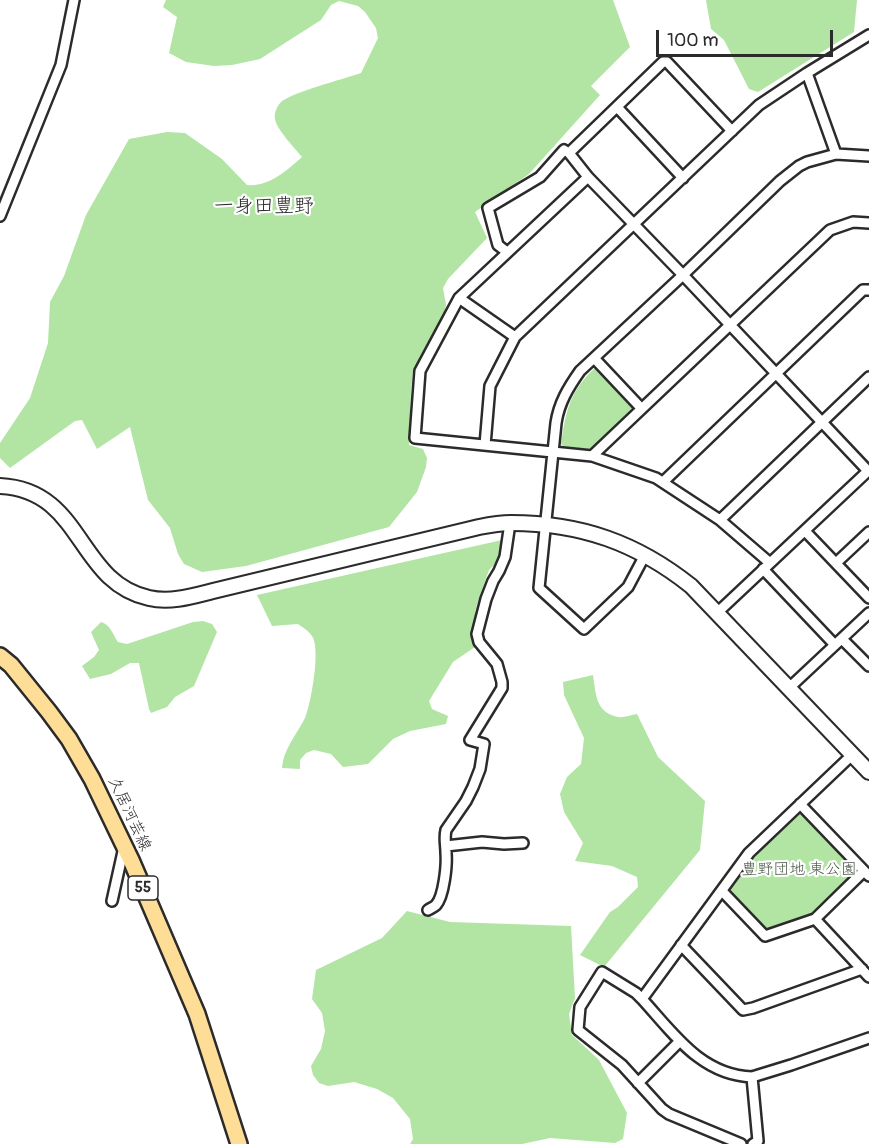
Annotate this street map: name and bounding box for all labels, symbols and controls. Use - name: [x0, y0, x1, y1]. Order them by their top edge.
- scale bar: [659, 18, 836, 56]
- text: 100 m: [667, 29, 719, 52]
- district label: 一身田豊野: [214, 195, 314, 219]
- street label: 久居河芸線: [103, 774, 155, 854]
- park label: 豊野団地 東公園: [741, 860, 857, 880]
- road number: 55: [128, 876, 158, 900]

